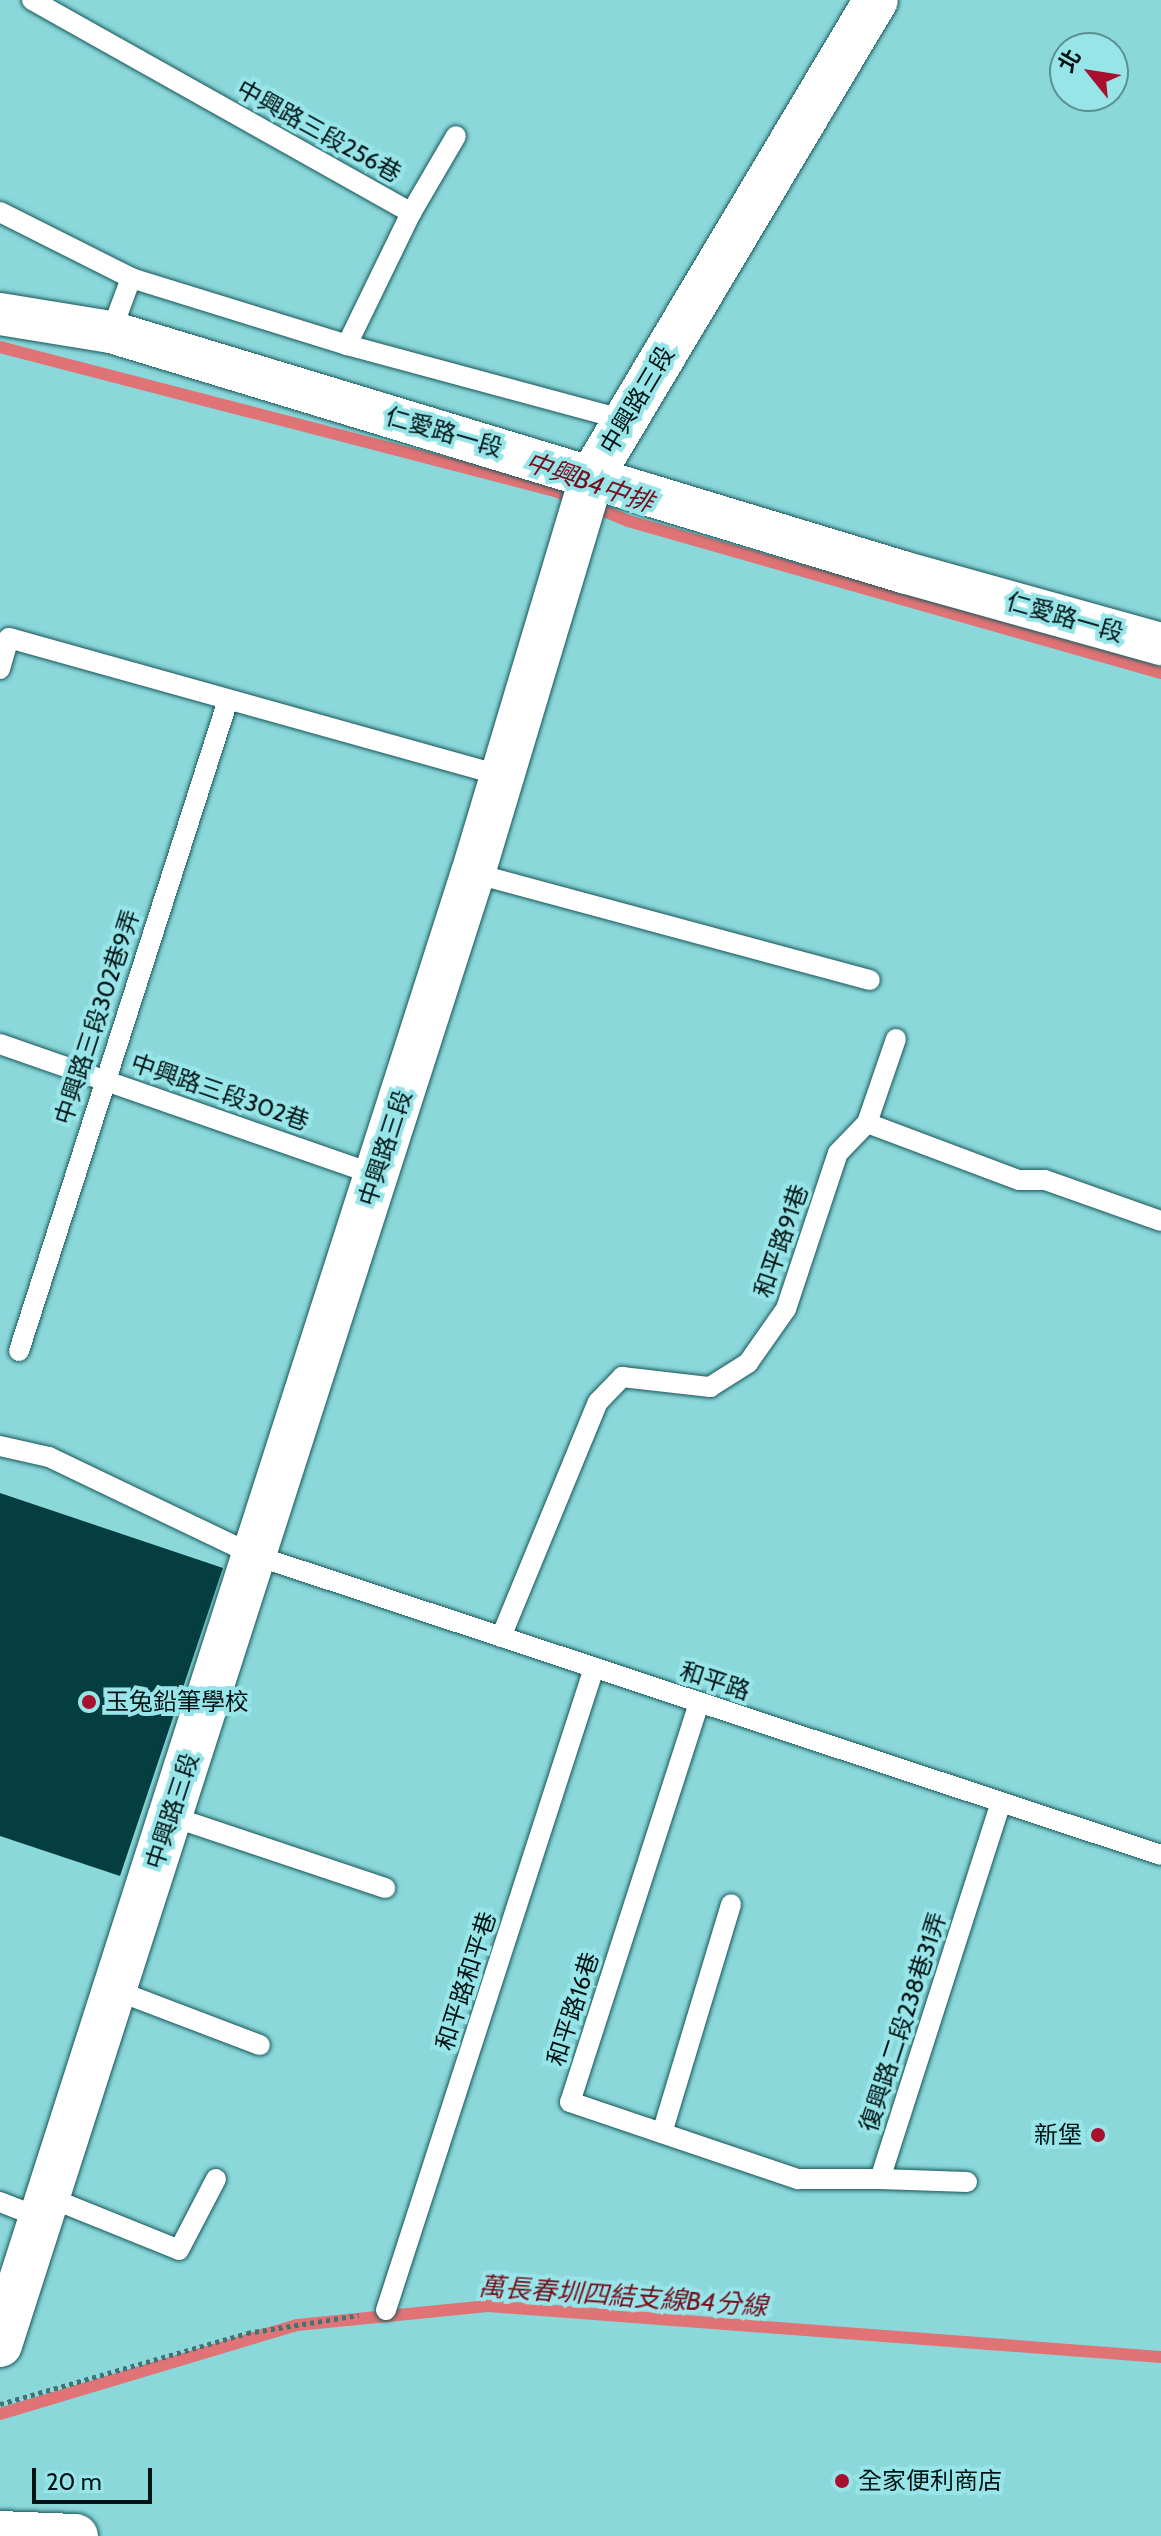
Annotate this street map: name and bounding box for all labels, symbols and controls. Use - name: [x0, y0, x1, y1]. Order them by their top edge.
- north arrow: [1049, 32, 1129, 112]
- text: 北: [1052, 44, 1087, 77]
- street label: 中興路三段256巷: [232, 74, 406, 188]
- street label: 中興路三段: [594, 341, 680, 459]
- street label: 仁愛路一段: [382, 402, 506, 462]
- water label: 中興B4中排: [521, 447, 657, 519]
- street label: 仁愛路一段: [1003, 587, 1127, 647]
- street label: 中興路三段302巷9弄: [49, 906, 145, 1128]
- street label: 中興路三段302巷: [127, 1048, 313, 1136]
- street label: 中興路三段: [353, 1086, 417, 1210]
- street label: 和平路91巷: [748, 1181, 814, 1301]
- street label: 和平路: [676, 1656, 754, 1706]
- place label: 玉兔鉛筆學校: [105, 1688, 249, 1716]
- marker: 玉兔鉛筆學校: [80, 1693, 98, 1711]
- street label: 中興路三段: [140, 1749, 204, 1873]
- street label: 和平路和平巷: [430, 1908, 502, 2054]
- street label: 復興路二段238巷31弄: [854, 1909, 952, 2135]
- street label: 和平路16巷: [541, 1949, 605, 2069]
- place label: 新堡: [1034, 2121, 1082, 2149]
- marker: 新堡: [1089, 2126, 1107, 2144]
- water label: 萬長春圳四結支線B4分線: [478, 2271, 768, 2323]
- scale bar: [36, 2452, 156, 2502]
- text: 20 m: [46, 2467, 102, 2496]
- place label: 全家便利商店: [858, 2467, 1002, 2495]
- marker: 全家便利商店: [833, 2472, 851, 2490]

